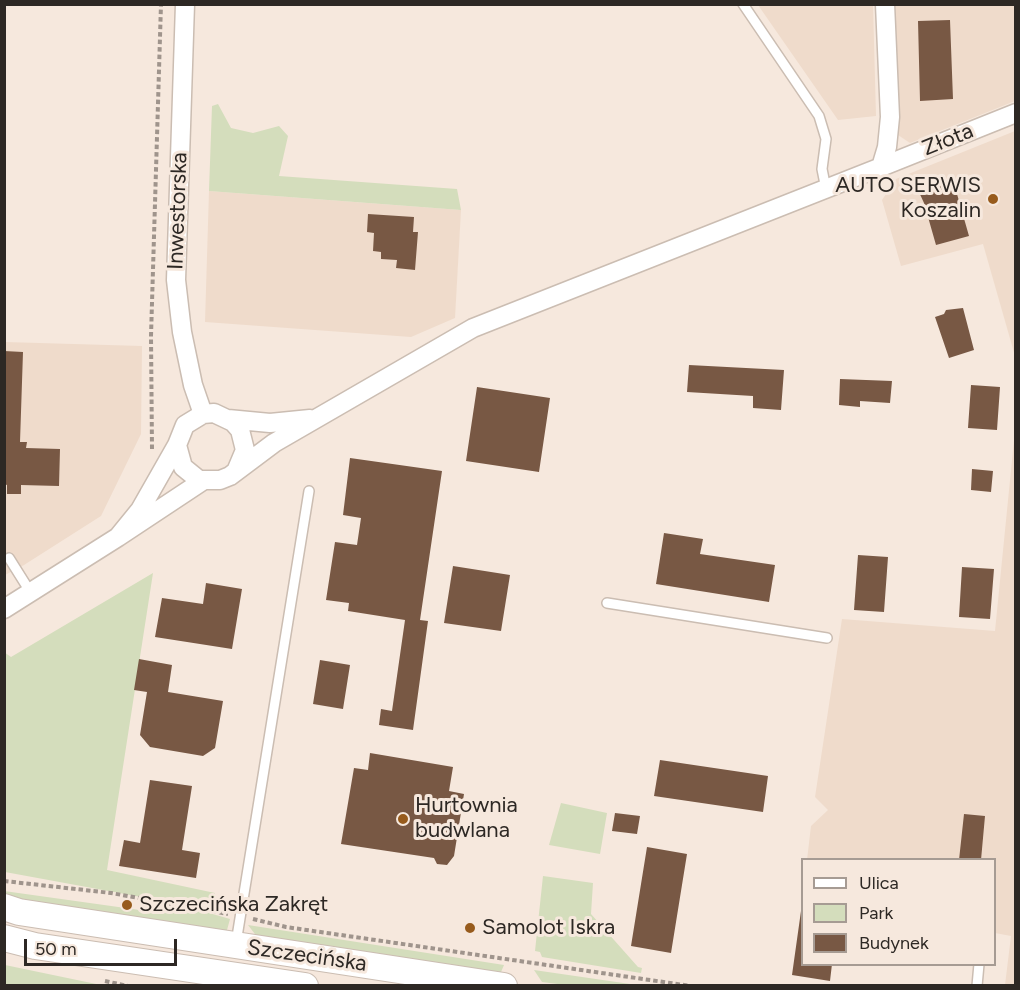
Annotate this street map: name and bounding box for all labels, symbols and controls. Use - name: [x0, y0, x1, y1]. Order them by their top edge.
- street label: Złota: [919, 118, 977, 162]
- street label: Inwestorska: [163, 152, 193, 270]
- place label: AUTO SERWIS Koszalin: [835, 173, 981, 224]
- marker: AUTO SERWIS Koszalin: [986, 192, 1000, 206]
- place label: Hurtownia budwlana: [415, 793, 518, 844]
- marker: Hurtownia budwlana: [396, 812, 410, 826]
- legend: [801, 858, 996, 966]
- text: Ulica: [859, 872, 899, 894]
- place label: Szczecińska Zakręt: [139, 892, 328, 918]
- marker: Szczecińska Zakręt: [120, 898, 134, 912]
- text: Park: [859, 902, 893, 924]
- place label: Samolot Iskra: [482, 915, 615, 941]
- marker: Samolot Iskra: [463, 921, 477, 935]
- scale bar: [27, 927, 180, 965]
- text: Budynek: [859, 932, 929, 954]
- street label: Szczecińska: [246, 935, 368, 977]
- text: 50 m: [35, 938, 77, 960]

